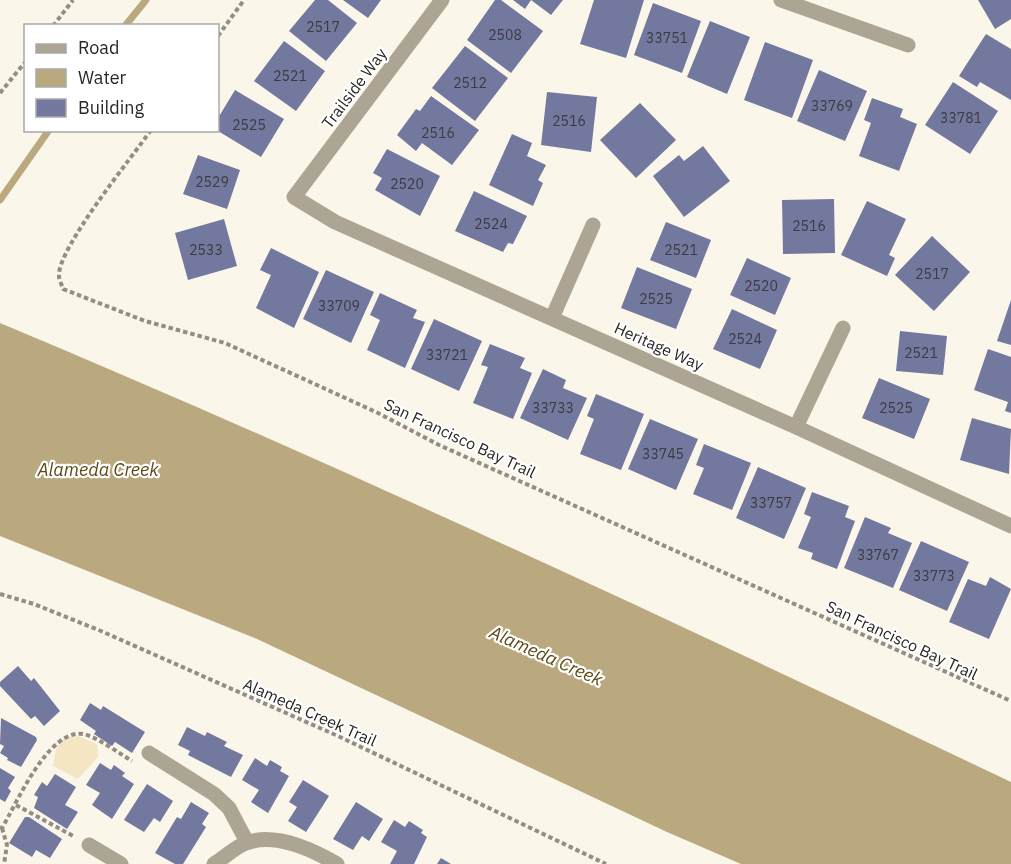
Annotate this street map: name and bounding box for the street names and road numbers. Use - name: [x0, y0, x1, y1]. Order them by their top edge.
- street label: Trailside Way: [317, 44, 391, 132]
- street label: Heritage Way: [611, 317, 707, 375]
- street label: San Francisco Bay Trail: [381, 394, 539, 482]
- street label: San Francisco Bay Trail: [823, 596, 981, 684]
- street label: Alameda Creek Trail: [240, 674, 380, 750]

